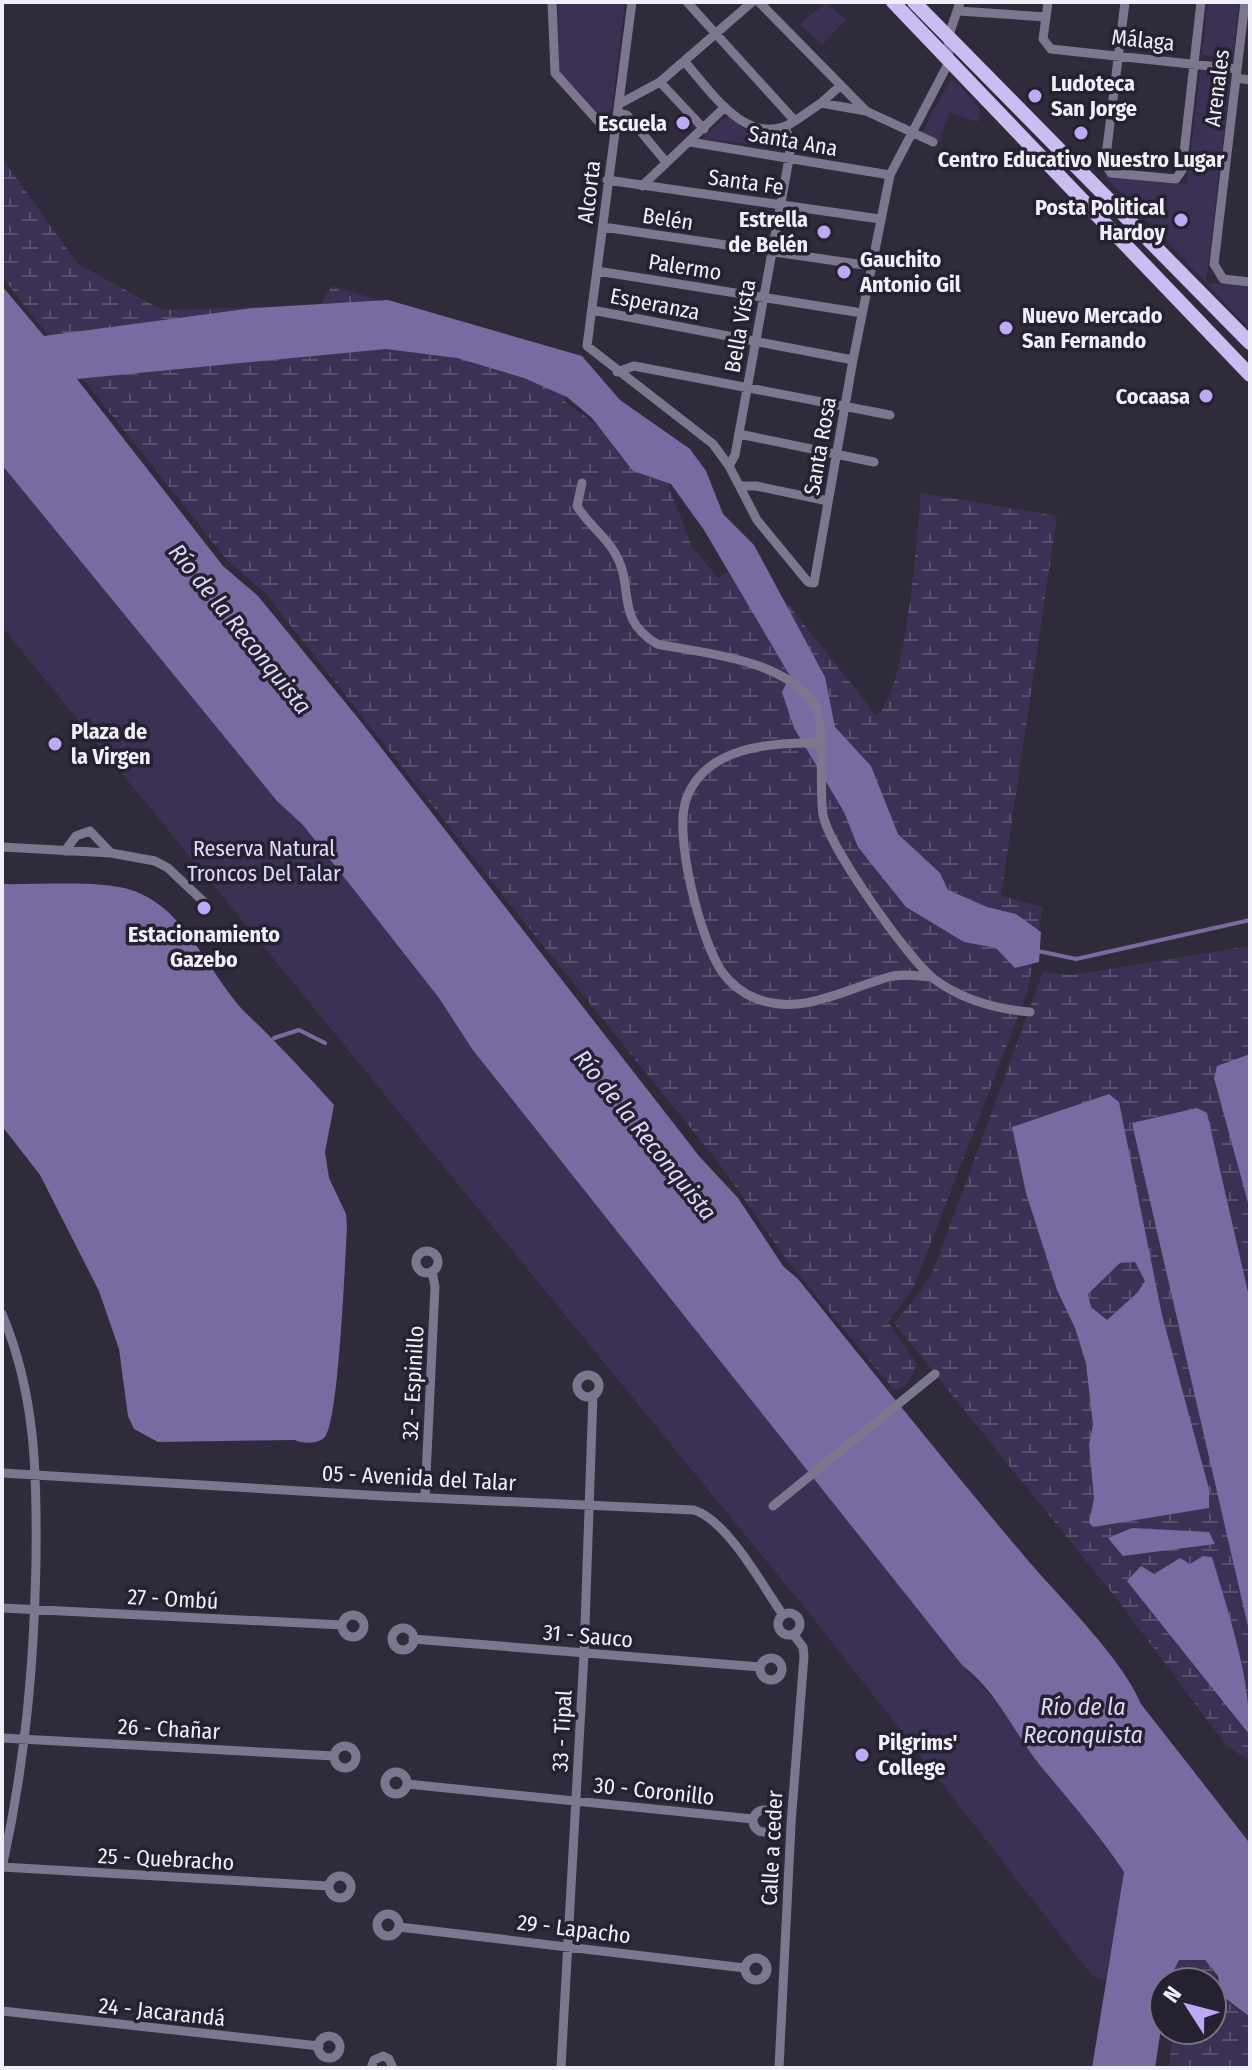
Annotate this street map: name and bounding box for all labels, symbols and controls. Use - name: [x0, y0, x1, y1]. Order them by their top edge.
- street label: Málaga: [1110, 23, 1176, 57]
- street label: Arenales: [1199, 48, 1235, 128]
- place label: Ludoteca San Jorge: [1051, 70, 1137, 122]
- marker: Ludoteca San Jorge: [1026, 87, 1044, 105]
- place label: Escuela: [598, 110, 667, 137]
- marker: Escuela: [674, 114, 692, 132]
- street label: Santa Ana: [746, 120, 840, 162]
- marker: Centro Educativo Nuestro Lugar: [1072, 124, 1090, 142]
- place label: Centro Educativo Nuestro Lugar: [938, 146, 1225, 173]
- street label: Alcorta: [572, 159, 606, 225]
- street label: Santa Fe: [706, 163, 786, 201]
- place label: Posta Political Hardoy: [1035, 194, 1166, 246]
- street label: Belén: [641, 202, 695, 236]
- place label: Estrella de Belén: [728, 206, 808, 258]
- marker: Posta Political Hardoy: [1172, 211, 1190, 229]
- marker: Estrella de Belén: [815, 223, 833, 241]
- place label: Gauchito Antonio Gil: [859, 246, 962, 298]
- street label: Palermo: [647, 248, 723, 286]
- marker: Gauchito Antonio Gil: [835, 263, 853, 281]
- street label: Bella Vista: [719, 277, 761, 375]
- street label: Esperanza: [608, 282, 702, 326]
- place label: Nuevo Mercado San Fernando: [1022, 302, 1163, 354]
- marker: Nuevo Mercado San Fernando: [997, 319, 1015, 337]
- place label: Cocaasa: [1116, 383, 1190, 410]
- marker: Cocaasa: [1197, 387, 1215, 405]
- street label: Santa Rosa: [798, 395, 842, 497]
- water label: Río de la Reconquista: [163, 538, 317, 720]
- place label: Plaza de la Virgen: [71, 718, 151, 770]
- marker: Plaza de la Virgen: [46, 735, 64, 753]
- park label: Reserva Natural Troncos Del Talar: [187, 835, 341, 887]
- marker: Estacionamiento Gazebo: [195, 899, 213, 917]
- place label: Estacionamiento Gazebo: [128, 921, 280, 973]
- water label: Río de la Reconquista: [568, 1044, 722, 1226]
- street label: 32 - Espinillo: [397, 1325, 429, 1441]
- street label: 05 - Avenida del Talar: [321, 1459, 517, 1497]
- street label: 27 - Ombú: [127, 1583, 219, 1615]
- street label: 31 - Sauco: [542, 1619, 634, 1653]
- street label: 33 - Tipal: [546, 1689, 578, 1773]
- water label: Río de la Reconquista: [1023, 1693, 1143, 1749]
- street label: 26 - Chañar: [117, 1713, 221, 1745]
- place label: Pilgrims' College: [878, 1729, 957, 1781]
- marker: Pilgrims' College: [853, 1746, 871, 1764]
- street label: 30 - Coronillo: [592, 1771, 716, 1811]
- street label: Calle a ceder: [756, 1789, 789, 1906]
- street label: 25 - Quebracho: [97, 1842, 235, 1876]
- street label: 29 - Lapacho: [516, 1909, 632, 1949]
- north arrow: [1148, 1966, 1228, 2046]
- text: N: [1157, 1981, 1187, 2008]
- street label: 24 - Jacarandá: [97, 1992, 227, 2032]

